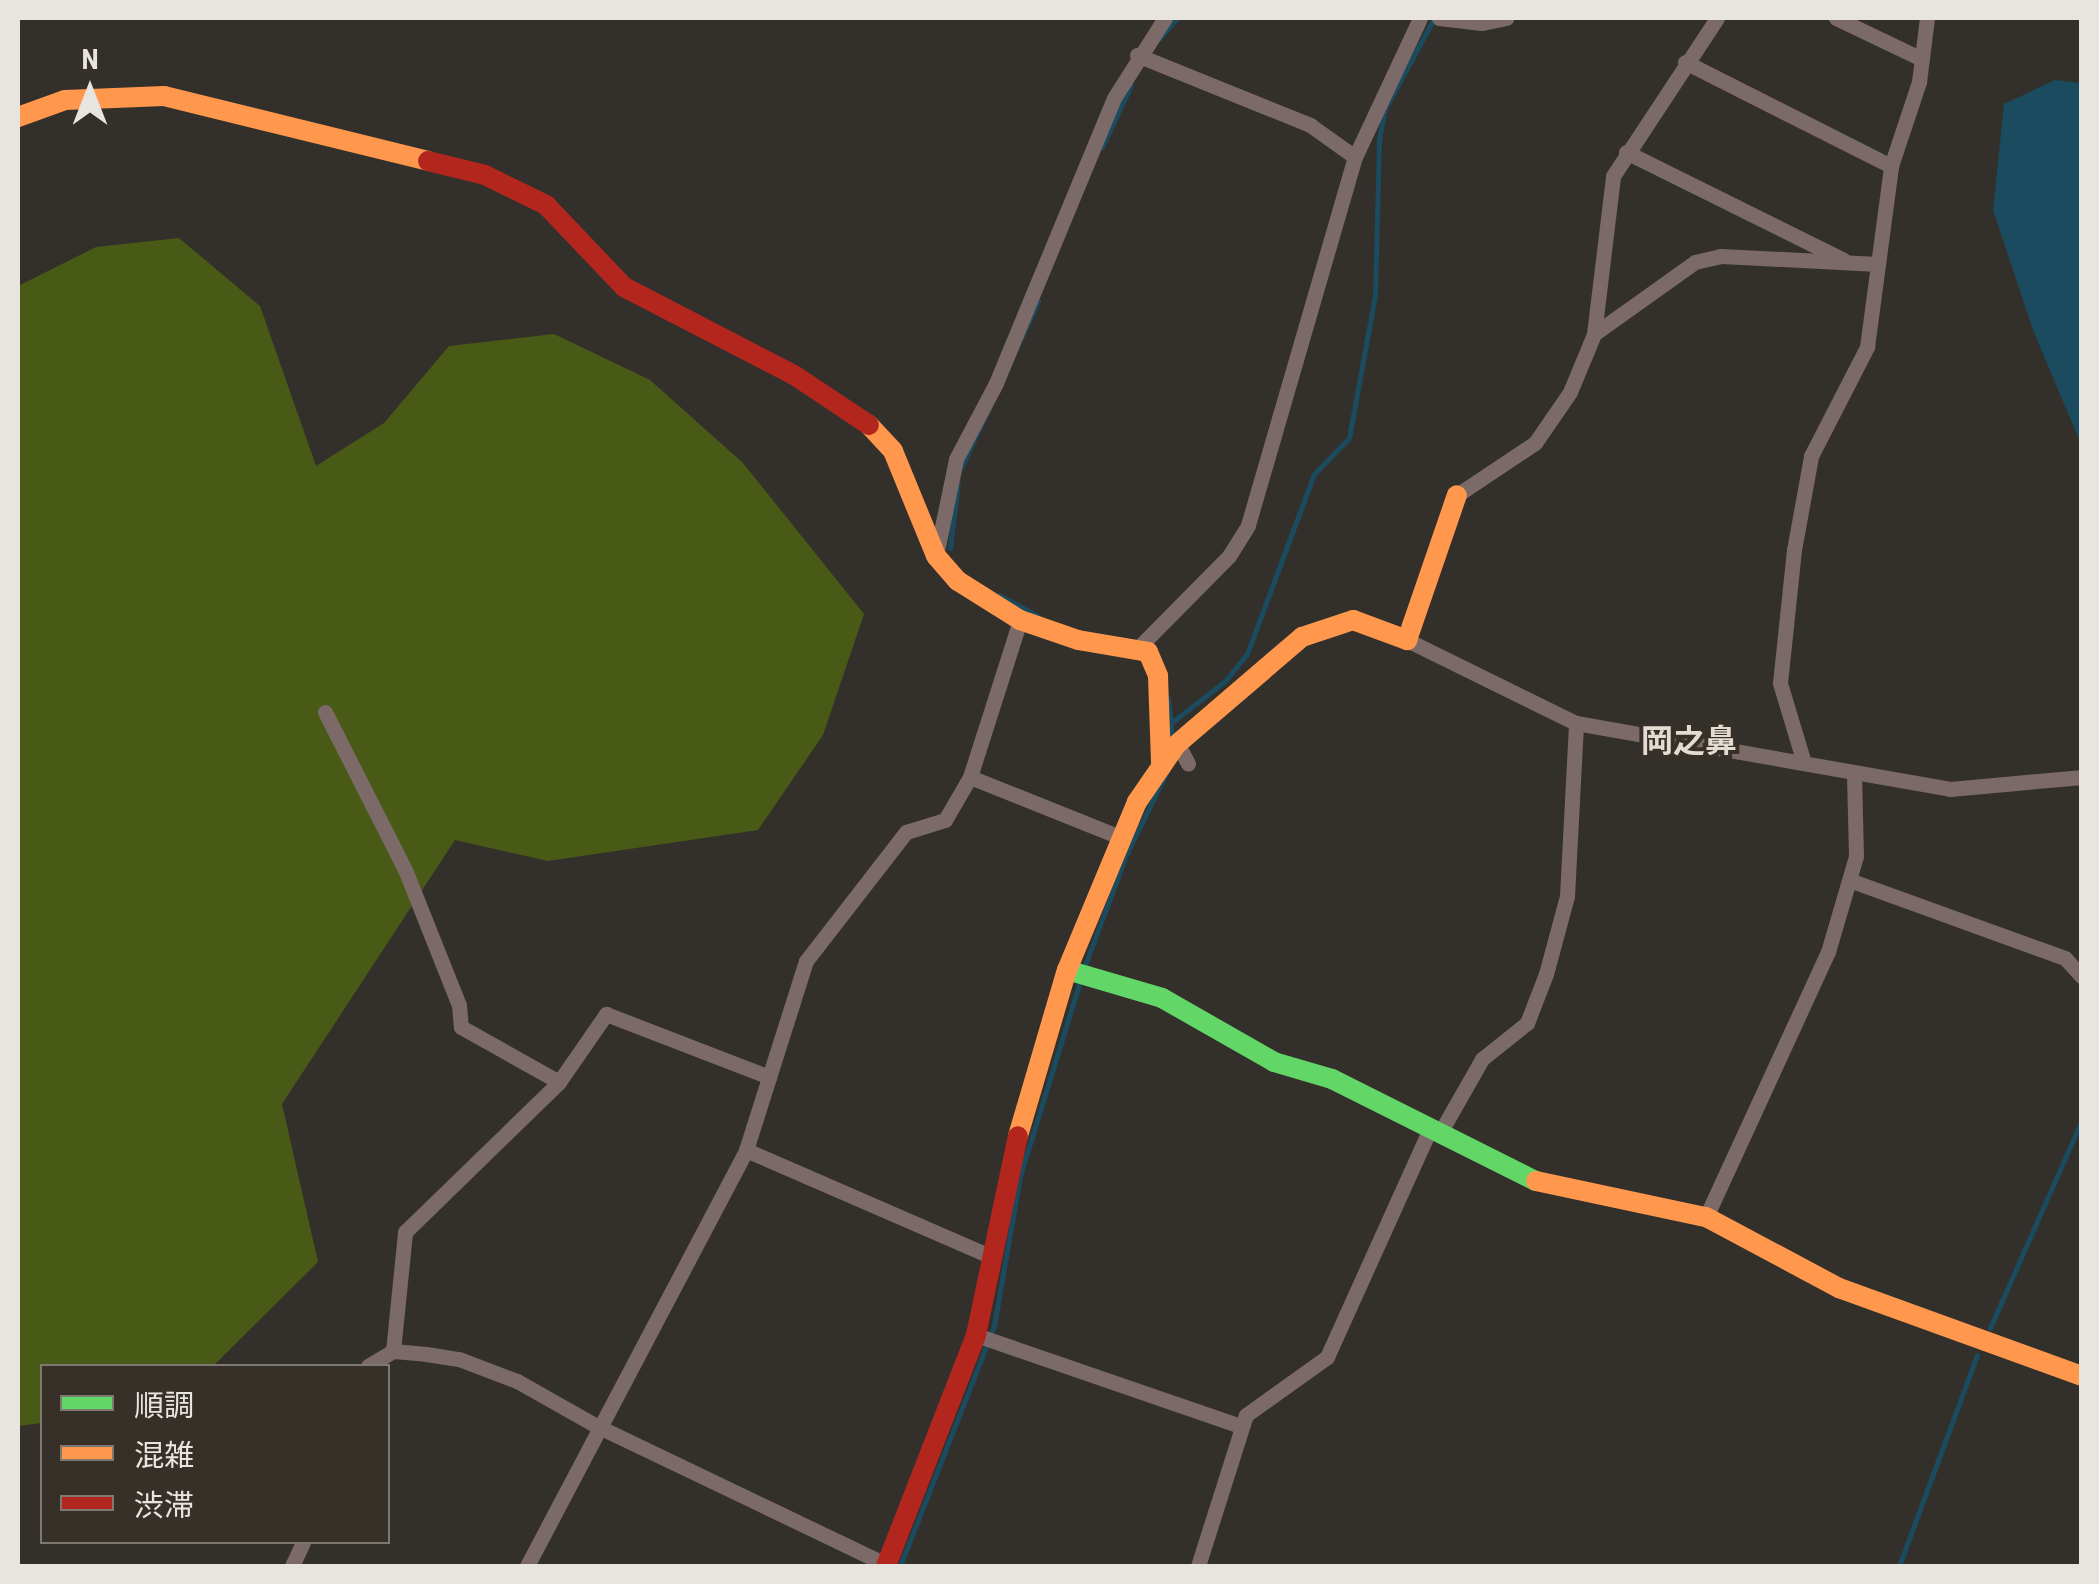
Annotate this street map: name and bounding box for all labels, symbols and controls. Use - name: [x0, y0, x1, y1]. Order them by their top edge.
- north arrow: [40, 40, 140, 140]
- text: N: [81, 43, 99, 76]
- district label: 岡之鼻: [1641, 722, 1737, 760]
- legend: [40, 1364, 390, 1544]
- text: 順調: [134, 1388, 194, 1423]
- text: 混雑: [134, 1438, 194, 1473]
- text: 渋滞: [134, 1488, 194, 1523]

